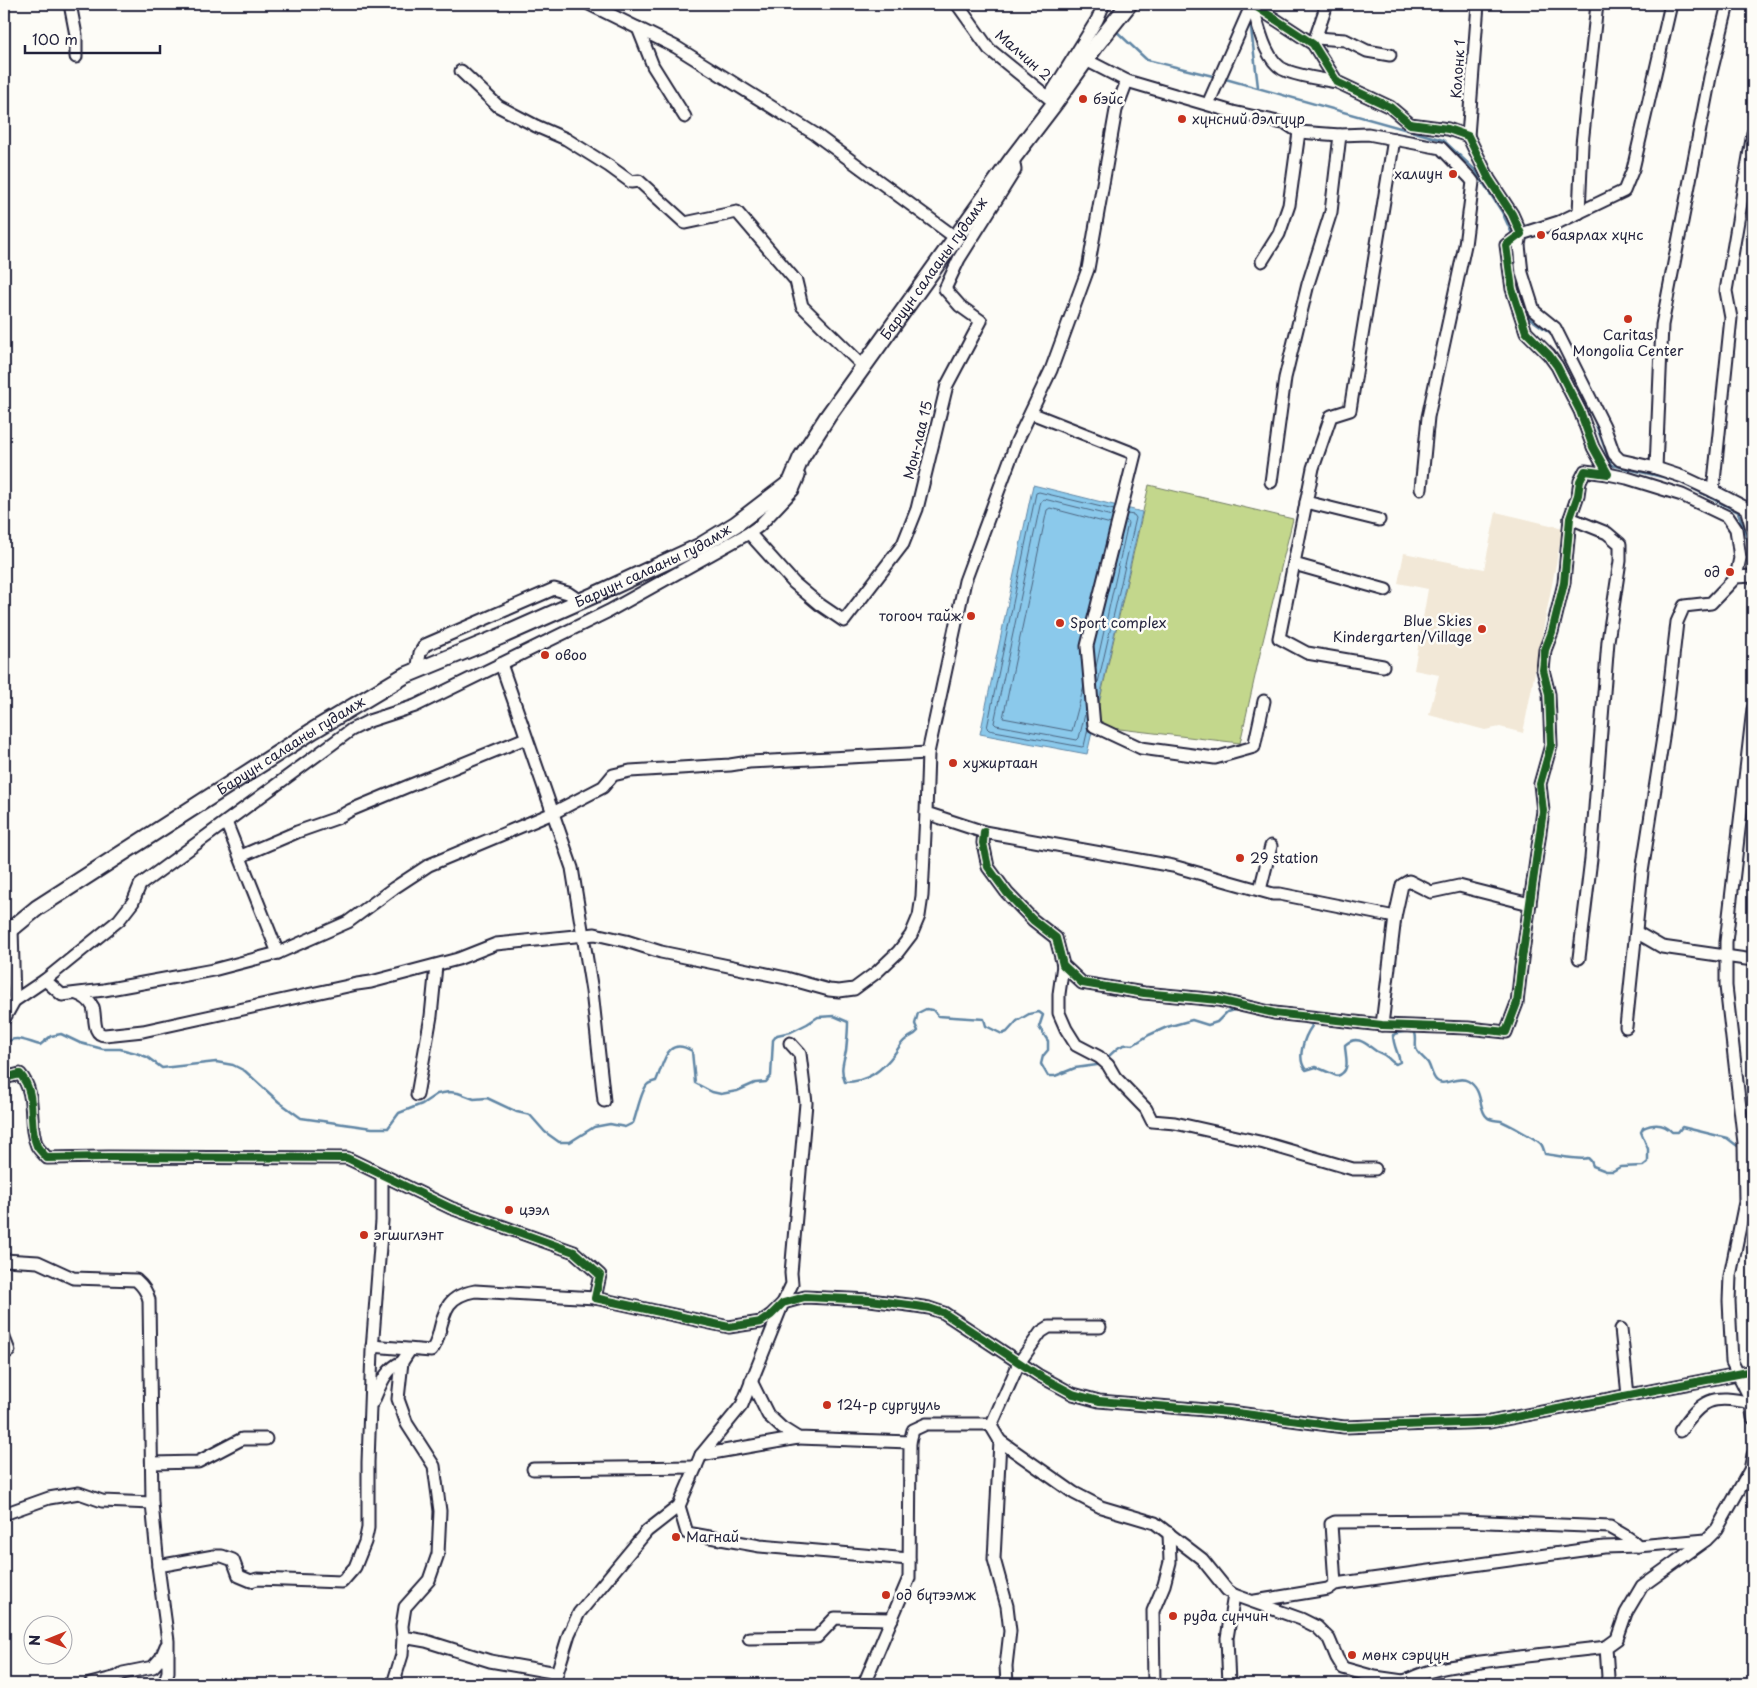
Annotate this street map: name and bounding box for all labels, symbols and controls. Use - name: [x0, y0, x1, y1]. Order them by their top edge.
- scale bar: [25, 22, 160, 54]
- street label: Малчин 2: [991, 24, 1056, 85]
- text: 100 m: [32, 27, 78, 50]
- street label: Колонк 1: [1445, 39, 1470, 99]
- place label: бэйс: [1093, 88, 1124, 109]
- marker: бэйс: [1077, 93, 1089, 105]
- place label: хүнсний дэлгүүр: [1192, 108, 1305, 129]
- marker: хүнсний дэлгүүр: [1176, 113, 1188, 125]
- place label: халиун: [1394, 163, 1443, 184]
- marker: халиун: [1447, 168, 1459, 180]
- street label: Баруун салааны гудамж: [875, 192, 992, 344]
- place label: баярлах хүнс: [1551, 224, 1644, 245]
- marker: баярлах хүнс: [1535, 229, 1547, 241]
- marker: Caritas Mongolia Center: [1622, 313, 1634, 325]
- place label: Caritas Mongolia Center: [1573, 324, 1684, 361]
- street label: Мон-лаа 15: [898, 398, 937, 481]
- street label: Баруун салааны гудамж: [571, 518, 735, 612]
- place label: од: [1704, 561, 1720, 582]
- marker: од: [1724, 566, 1736, 578]
- place label: тогооч тайж: [879, 605, 962, 626]
- marker: тогооч тайж: [965, 610, 977, 622]
- place label: Blue Skies Kindergarten/Village: [1333, 610, 1472, 647]
- place label: Sport complex: [1070, 612, 1166, 633]
- marker: Sport complex: [1054, 617, 1066, 629]
- marker: Blue Skies Kindergarten/Village: [1476, 623, 1488, 635]
- place label: овоо: [555, 644, 587, 665]
- marker: овоо: [539, 649, 551, 661]
- street label: Баруун салааны гудамж: [213, 690, 369, 800]
- place label: хужиртаан: [963, 752, 1038, 773]
- marker: хужиртаан: [947, 757, 959, 769]
- place label: 29 station: [1250, 847, 1319, 868]
- marker: 29 station: [1234, 852, 1246, 864]
- place label: цээл: [519, 1199, 550, 1220]
- marker: цээл: [503, 1204, 515, 1216]
- place label: эгшиглэнт: [374, 1224, 444, 1245]
- marker: эгшиглэнт: [358, 1229, 370, 1241]
- place label: 124-р сургууль: [837, 1394, 941, 1415]
- marker: 124-р сургууль: [821, 1399, 833, 1411]
- place label: Магнай: [686, 1526, 739, 1547]
- marker: Магнай: [670, 1531, 682, 1543]
- place label: од бүтээмж: [896, 1584, 977, 1605]
- marker: од бүтээмж: [880, 1589, 892, 1601]
- place label: руда сүнчин: [1183, 1605, 1269, 1626]
- marker: руда сүнчин: [1167, 1610, 1179, 1622]
- north arrow: [22, 1616, 72, 1666]
- text: N: [24, 1635, 45, 1646]
- place label: мөнх сэрүүн: [1362, 1644, 1450, 1665]
- marker: мөнх сэрүүн: [1346, 1649, 1358, 1661]

